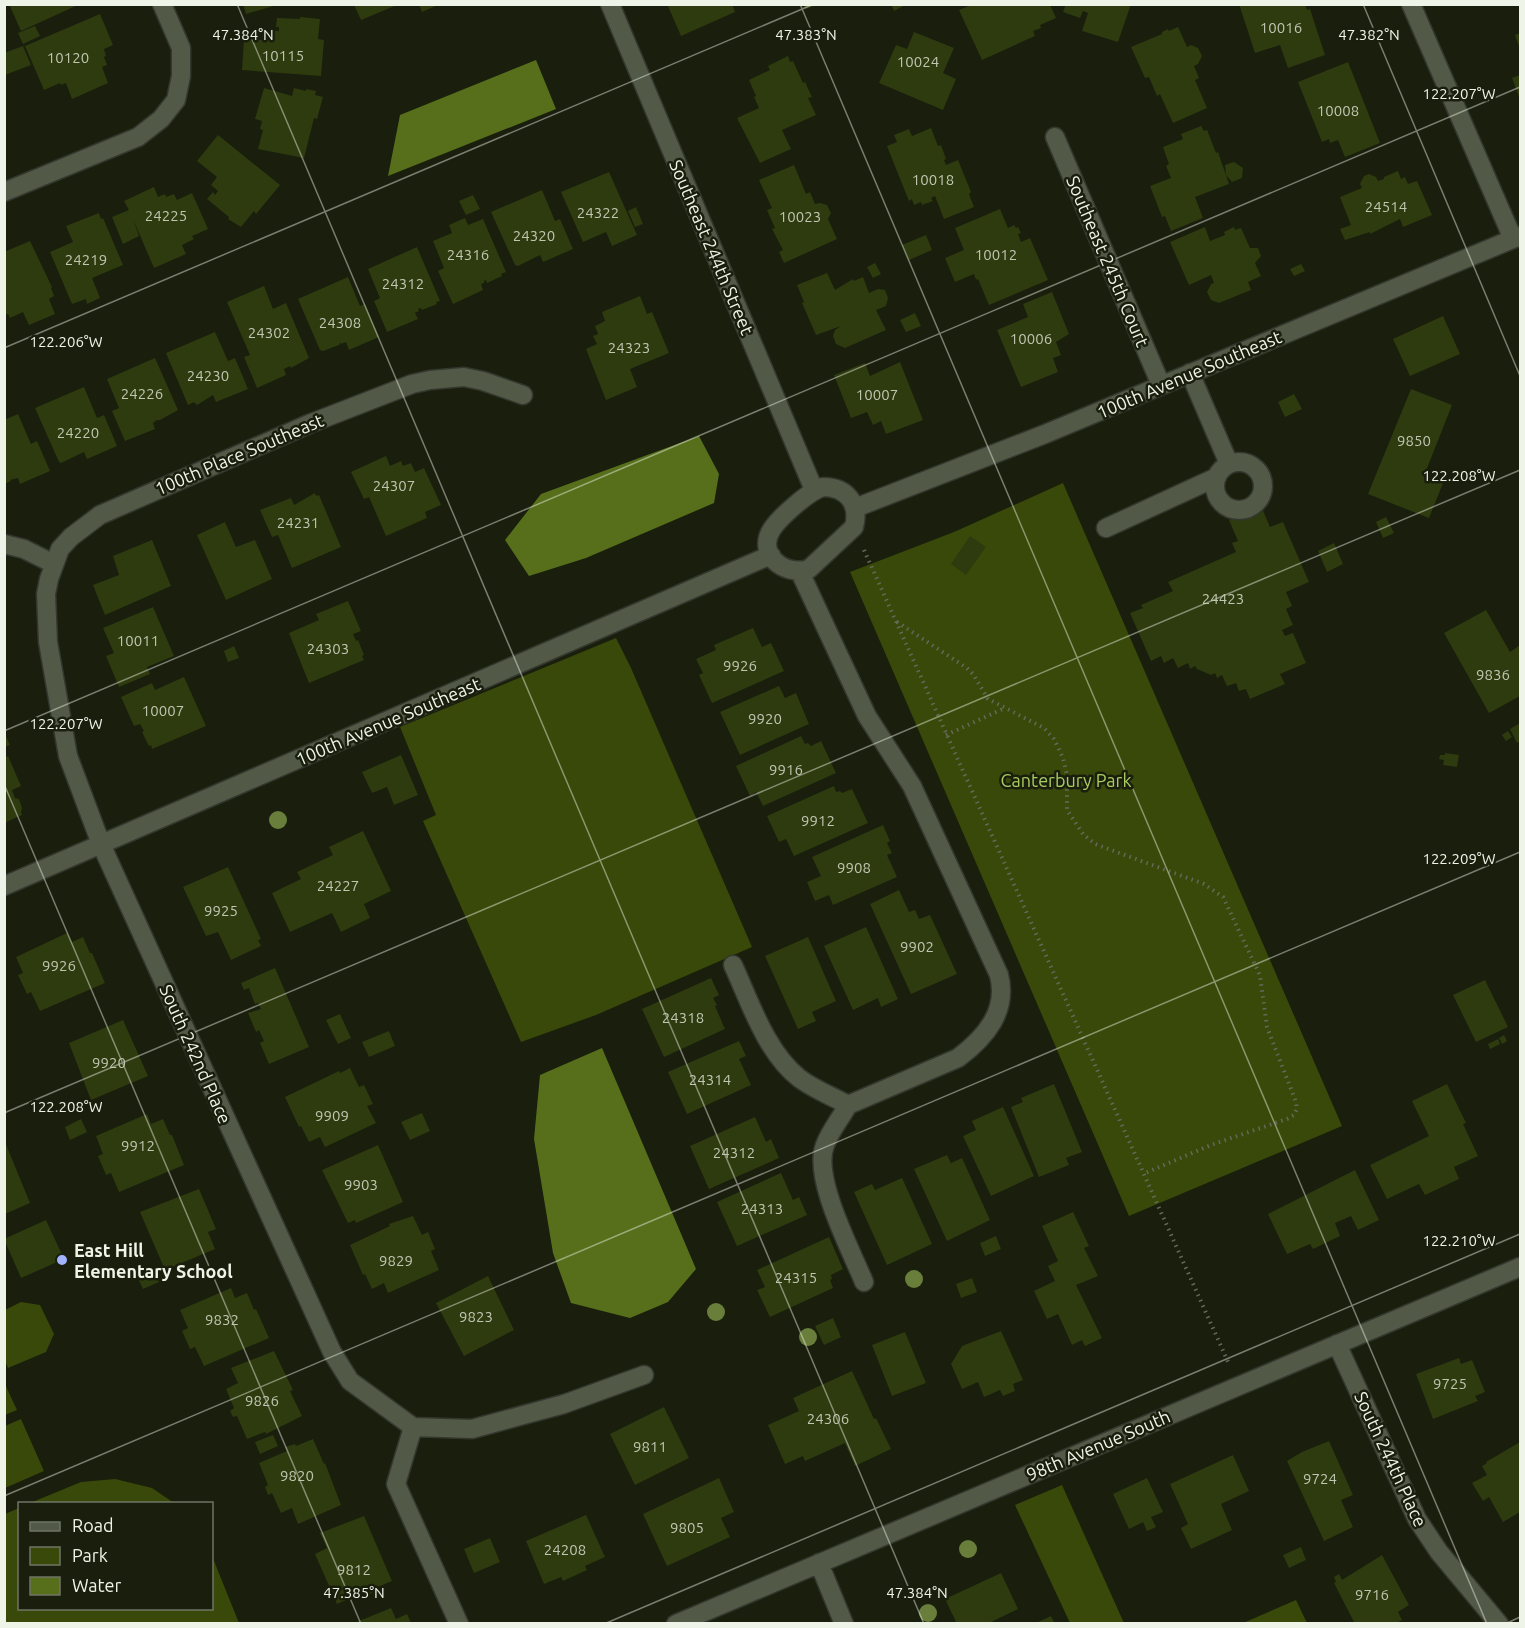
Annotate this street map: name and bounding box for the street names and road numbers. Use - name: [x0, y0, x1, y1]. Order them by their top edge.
- street label: Southeast 244th Street: [666, 157, 758, 337]
- street label: Southeast 245th Court: [1063, 173, 1153, 349]
- street label: 100th Avenue Southeast: [1094, 326, 1284, 422]
- street label: 100th Place Southeast: [152, 409, 326, 499]
- street label: 100th Avenue Southeast: [293, 673, 483, 769]
- street label: South 242nd Place: [156, 981, 236, 1127]
- street label: South 244th Place: [1351, 1388, 1431, 1530]
- street label: 98th Avenue South: [1023, 1406, 1173, 1484]

